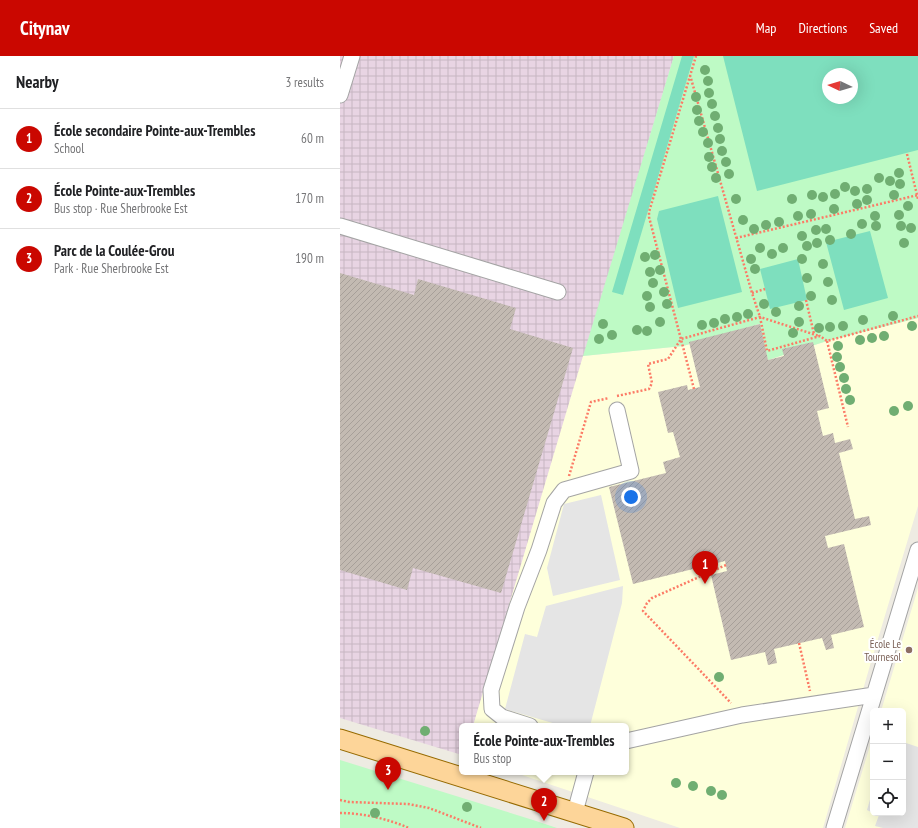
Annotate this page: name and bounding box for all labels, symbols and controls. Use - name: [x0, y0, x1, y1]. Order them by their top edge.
- text: Citynav: [20, 16, 70, 40]
- text: Map: [756, 19, 776, 37]
- text: Directions: [798, 19, 847, 37]
- text: Saved: [869, 19, 898, 37]
- north arrow: [822, 68, 858, 104]
- text: Nearby: [16, 71, 59, 93]
- text: 3 results: [285, 74, 324, 91]
- text: École secondaire Pointe-aux-Trembles: [54, 121, 255, 140]
- text: 1: [26, 130, 32, 147]
- text: 60 m: [301, 130, 324, 147]
- text: School: [54, 140, 84, 157]
- text: École Pointe-aux-Trembles: [54, 181, 195, 200]
- text: 2: [26, 190, 32, 207]
- text: 170 m: [295, 190, 324, 207]
- text: Bus stop · Rue Sherbrooke Est: [54, 200, 188, 217]
- text: Parc de la Coulée-Grou: [54, 241, 174, 260]
- text: 3: [26, 250, 32, 267]
- text: 190 m: [295, 250, 324, 267]
- text: Park · Rue Sherbrooke Est: [54, 260, 169, 277]
- your location: [621, 487, 641, 507]
- pin: 1: [692, 551, 718, 584]
- place label: École Le Tournesol: [864, 637, 901, 664]
- marker: École Le Tournesol: [904, 645, 914, 655]
- map controls: [870, 708, 906, 816]
- button: +: [870, 708, 906, 744]
- popup: [459, 723, 629, 775]
- text: École Pointe-aux-Trembles: [473, 731, 615, 750]
- button: −: [870, 744, 906, 780]
- text: Bus stop: [473, 750, 511, 767]
- pin: 3: [375, 757, 401, 790]
- button: locate: [870, 780, 906, 816]
- pin: 2: [531, 788, 557, 821]

